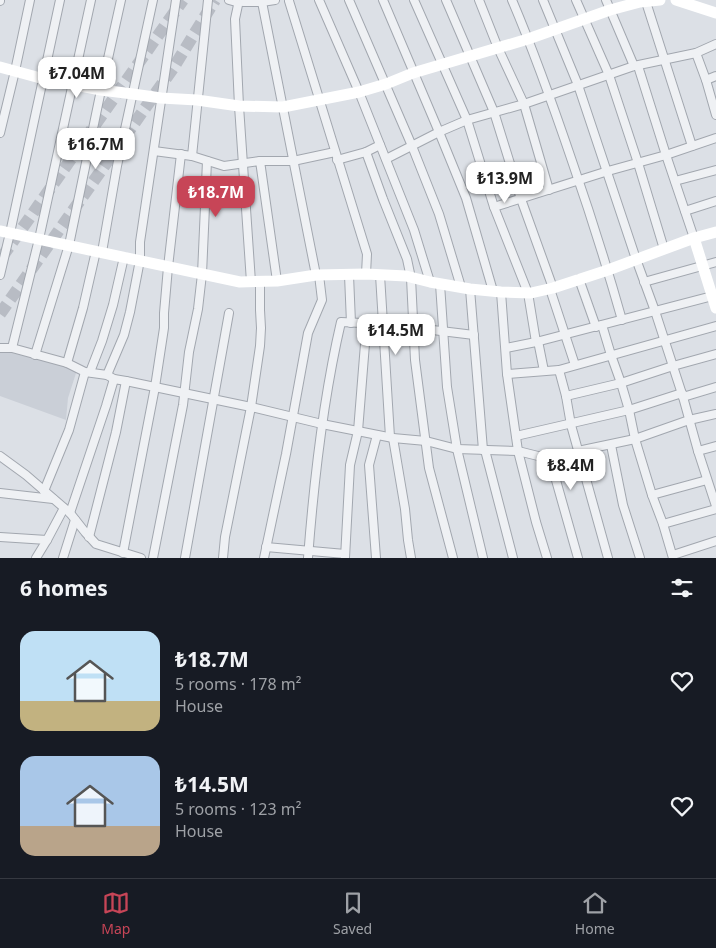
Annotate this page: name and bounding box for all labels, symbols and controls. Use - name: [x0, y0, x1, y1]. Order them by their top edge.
- pin: ₺7.04M: [36, 56, 118, 99]
- text: ₺7.04M: [49, 62, 105, 84]
- pin: ₺16.7M: [55, 128, 137, 170]
- text: ₺16.7M: [68, 133, 124, 155]
- pin: ₺13.9M: [464, 162, 546, 204]
- text: ₺13.9M: [477, 167, 533, 189]
- pin: ₺18.7M: [175, 176, 257, 218]
- text: ₺18.7M: [188, 181, 244, 203]
- pin: ₺14.5M: [355, 314, 437, 356]
- text: ₺14.5M: [368, 319, 424, 341]
- pin: ₺8.4M: [536, 448, 606, 491]
- text: ₺8.4M: [547, 454, 595, 476]
- text: 6 homes: [20, 574, 108, 602]
- icon: filters: [668, 574, 696, 602]
- text: ₺18.7M: [175, 645, 249, 673]
- icon: home: [60, 651, 120, 711]
- icon: heart: [668, 667, 696, 695]
- text: 5 rooms · 178 m²: [175, 673, 301, 695]
- text: House: [175, 695, 223, 717]
- text: ₺14.5M: [175, 770, 249, 798]
- icon: home: [60, 776, 120, 836]
- icon: heart: [668, 792, 696, 820]
- text: 5 rooms · 123 m²: [175, 798, 301, 820]
- text: House: [175, 820, 223, 842]
- tab: Map: [101, 889, 130, 938]
- tab: Saved: [333, 889, 372, 938]
- tab: Home: [575, 889, 615, 938]

